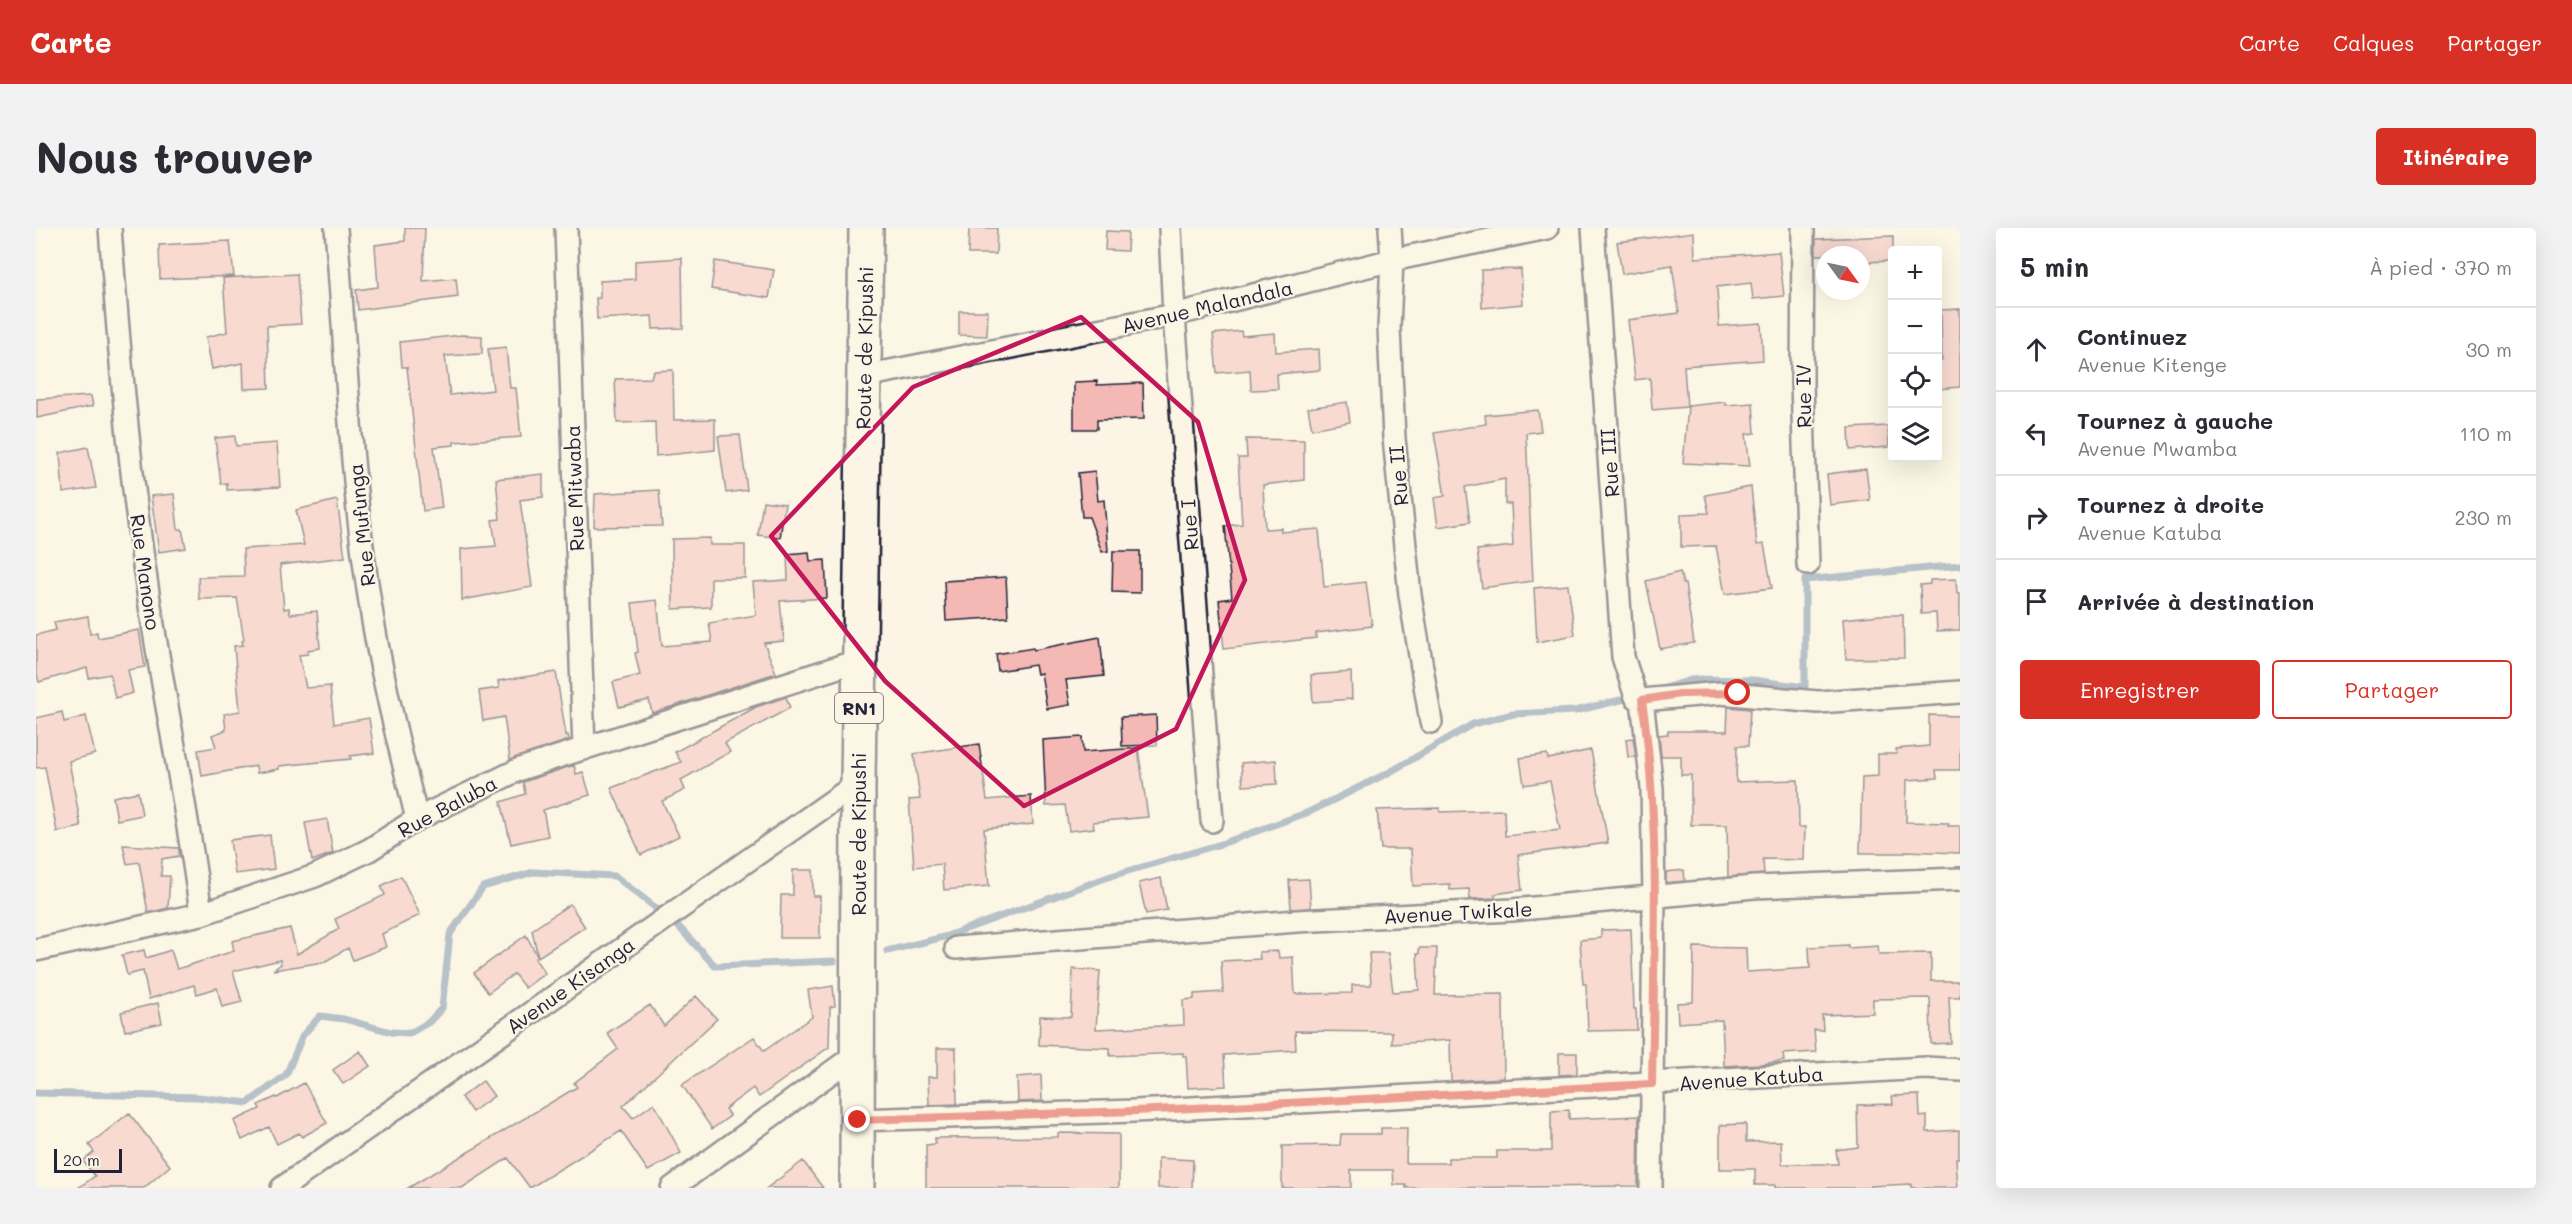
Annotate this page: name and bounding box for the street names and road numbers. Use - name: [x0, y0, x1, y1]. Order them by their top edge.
- street label: Route de Kipushi: [850, 266, 878, 430]
- street label: Avenue Malandala: [1119, 274, 1295, 338]
- street label: Rue IV: [1789, 364, 1817, 428]
- street label: Rue Mitwaba: [559, 424, 589, 552]
- street label: Rue III: [1594, 428, 1624, 498]
- street label: Rue II: [1382, 445, 1414, 507]
- street label: Rue Mufunga: [342, 462, 380, 588]
- street label: Rue I: [1174, 498, 1204, 552]
- street label: Rue Manono: [125, 512, 167, 632]
- road number: RN1: [835, 693, 883, 723]
- street label: Route de Kipushi: [845, 752, 871, 916]
- street label: Rue Baluba: [393, 769, 501, 843]
- street label: Avenue Twikale: [1383, 895, 1533, 929]
- street label: Avenue Kisanga: [501, 931, 639, 1039]
- street label: Avenue Katuba: [1678, 1060, 1824, 1096]

